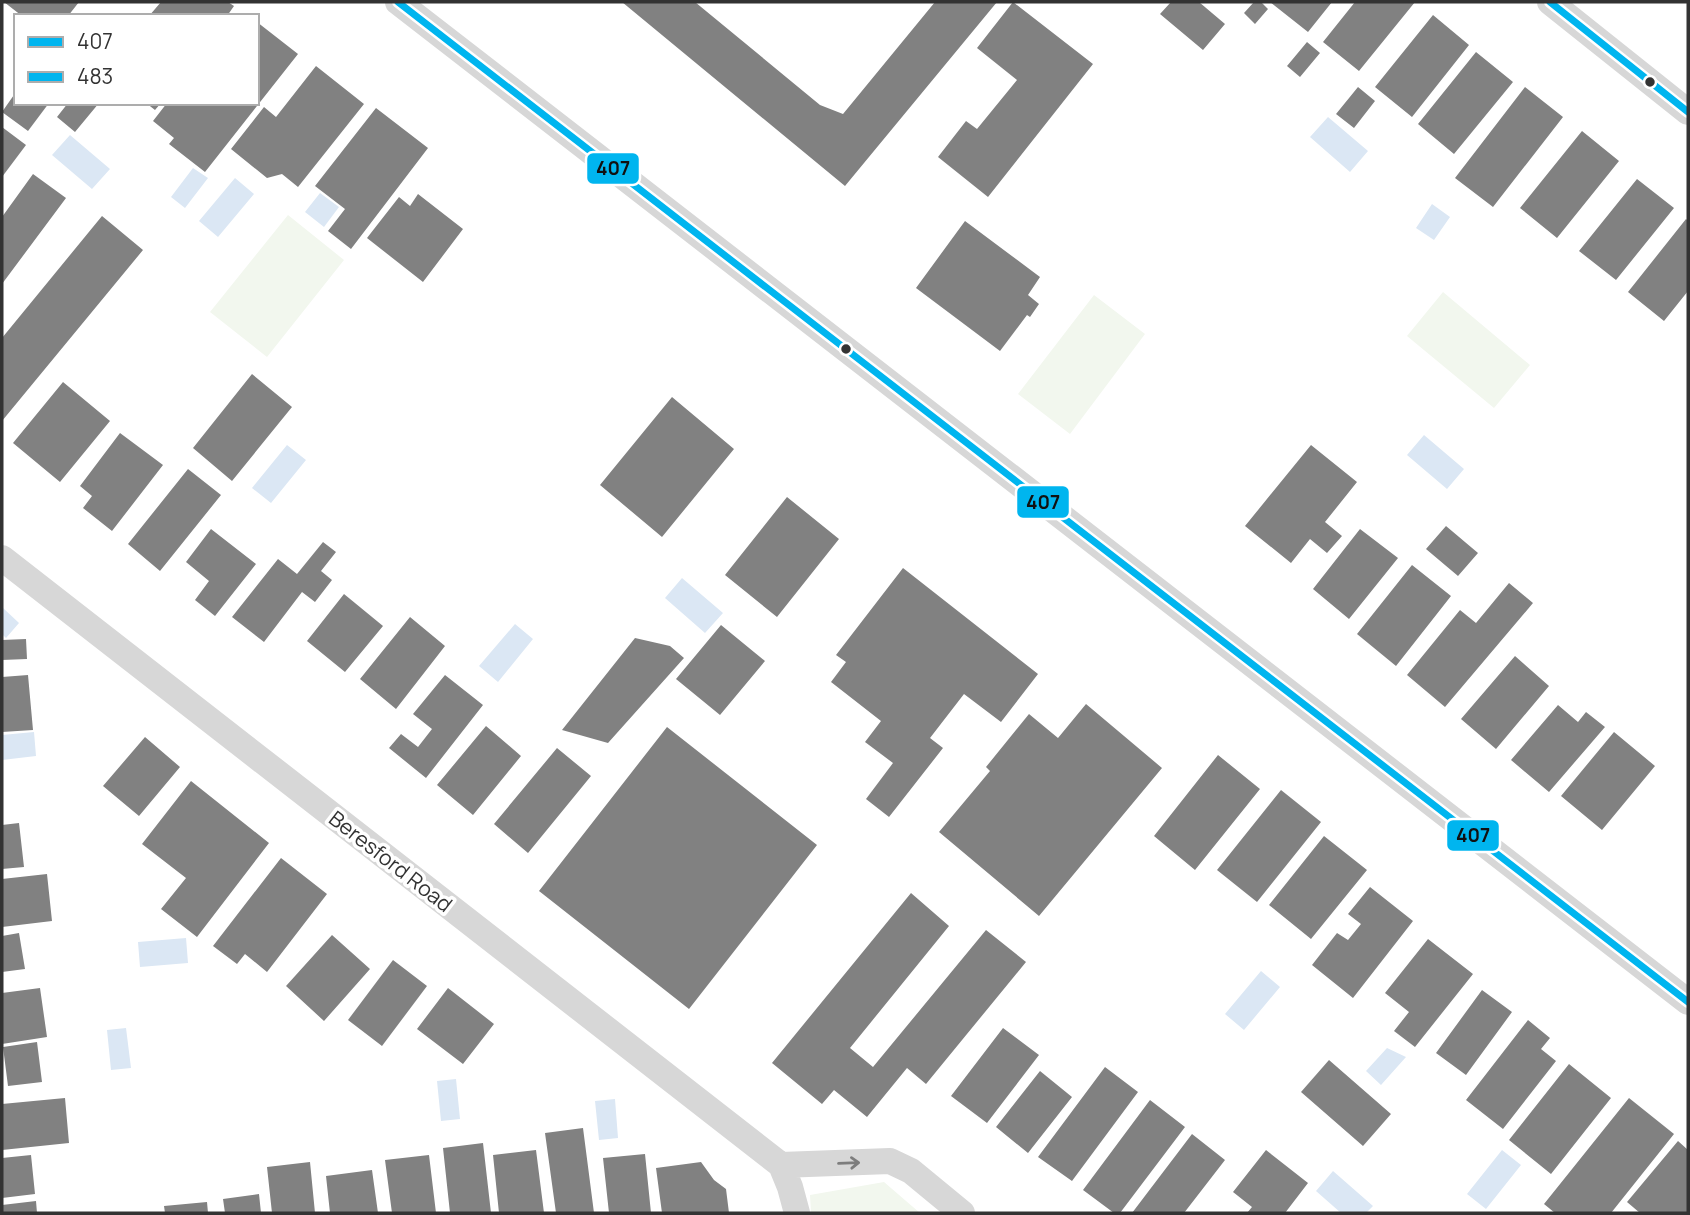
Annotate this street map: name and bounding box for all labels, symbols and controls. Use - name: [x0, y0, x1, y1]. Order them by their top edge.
- legend: [14, 14, 259, 105]
- text: 407: [77, 27, 113, 55]
- text: 483: [77, 62, 113, 90]
- unlabelled marker: [1643, 75, 1657, 89]
- line badge: 407: [586, 152, 640, 185]
- text: 407: [596, 155, 630, 181]
- unlabelled marker: [839, 342, 853, 356]
- line badge: 407: [1016, 485, 1070, 519]
- text: 407: [1026, 489, 1060, 515]
- street label: Beresford Road: [324, 804, 458, 918]
- line badge: 407: [1446, 819, 1500, 852]
- text: 407: [1456, 822, 1490, 848]
- one-way arrow: [838, 1156, 861, 1169]

